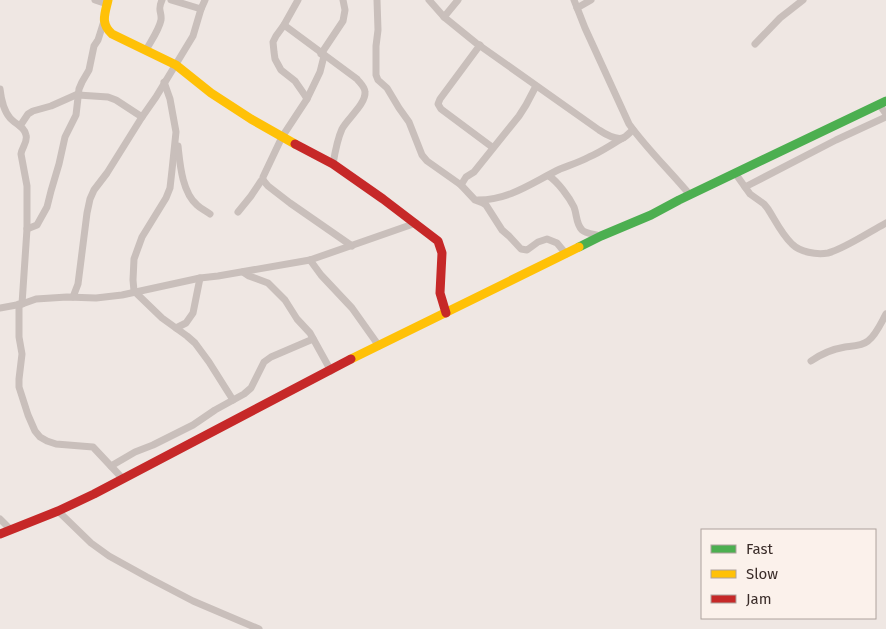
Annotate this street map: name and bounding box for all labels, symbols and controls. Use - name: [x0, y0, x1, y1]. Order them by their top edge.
- legend: [701, 529, 876, 619]
- text: Fast: [746, 540, 773, 558]
- text: Slow: [746, 565, 778, 583]
- text: Jam: [746, 590, 772, 608]

